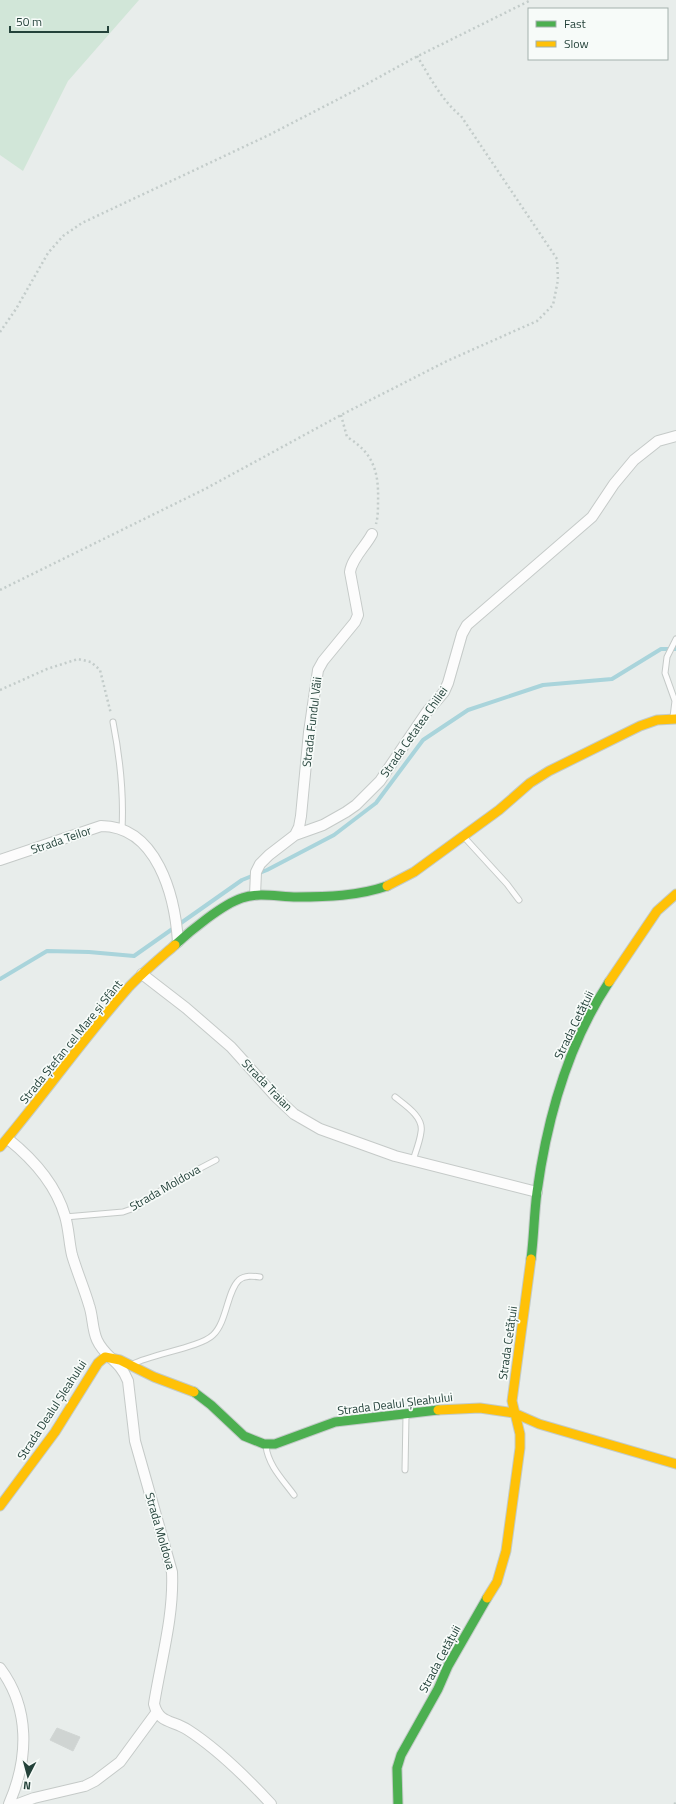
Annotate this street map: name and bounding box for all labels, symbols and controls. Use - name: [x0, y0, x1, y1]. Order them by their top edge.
- scale bar: [10, 8, 108, 34]
- legend: [528, 8, 668, 60]
- text: 50 m: [16, 12, 42, 31]
- text: Fast: [564, 14, 587, 33]
- text: Slow: [564, 34, 589, 53]
- street label: Strada Fundul Văii: [297, 676, 326, 768]
- street label: Strada Cetatea Chiliei: [375, 682, 452, 781]
- street label: Strada Teilor: [28, 820, 94, 859]
- street label: Strada Ștefan cel Mare și Sfânt: [15, 975, 127, 1108]
- street label: Strada Cetățuii: [549, 987, 598, 1062]
- street label: Strada Traian: [237, 1054, 297, 1115]
- street label: Strada Moldova: [126, 1160, 204, 1216]
- street label: Strada Cetățuii: [493, 1305, 522, 1381]
- street label: Strada Dealul Șleahului: [12, 1356, 91, 1464]
- street label: Strada Dealul Șleahului: [336, 1387, 454, 1420]
- street label: Strada Moldova: [140, 1490, 181, 1572]
- street label: Strada Cetățuii: [414, 1622, 465, 1696]
- north arrow: [8, 1756, 48, 1796]
- text: N: [22, 1778, 32, 1794]

